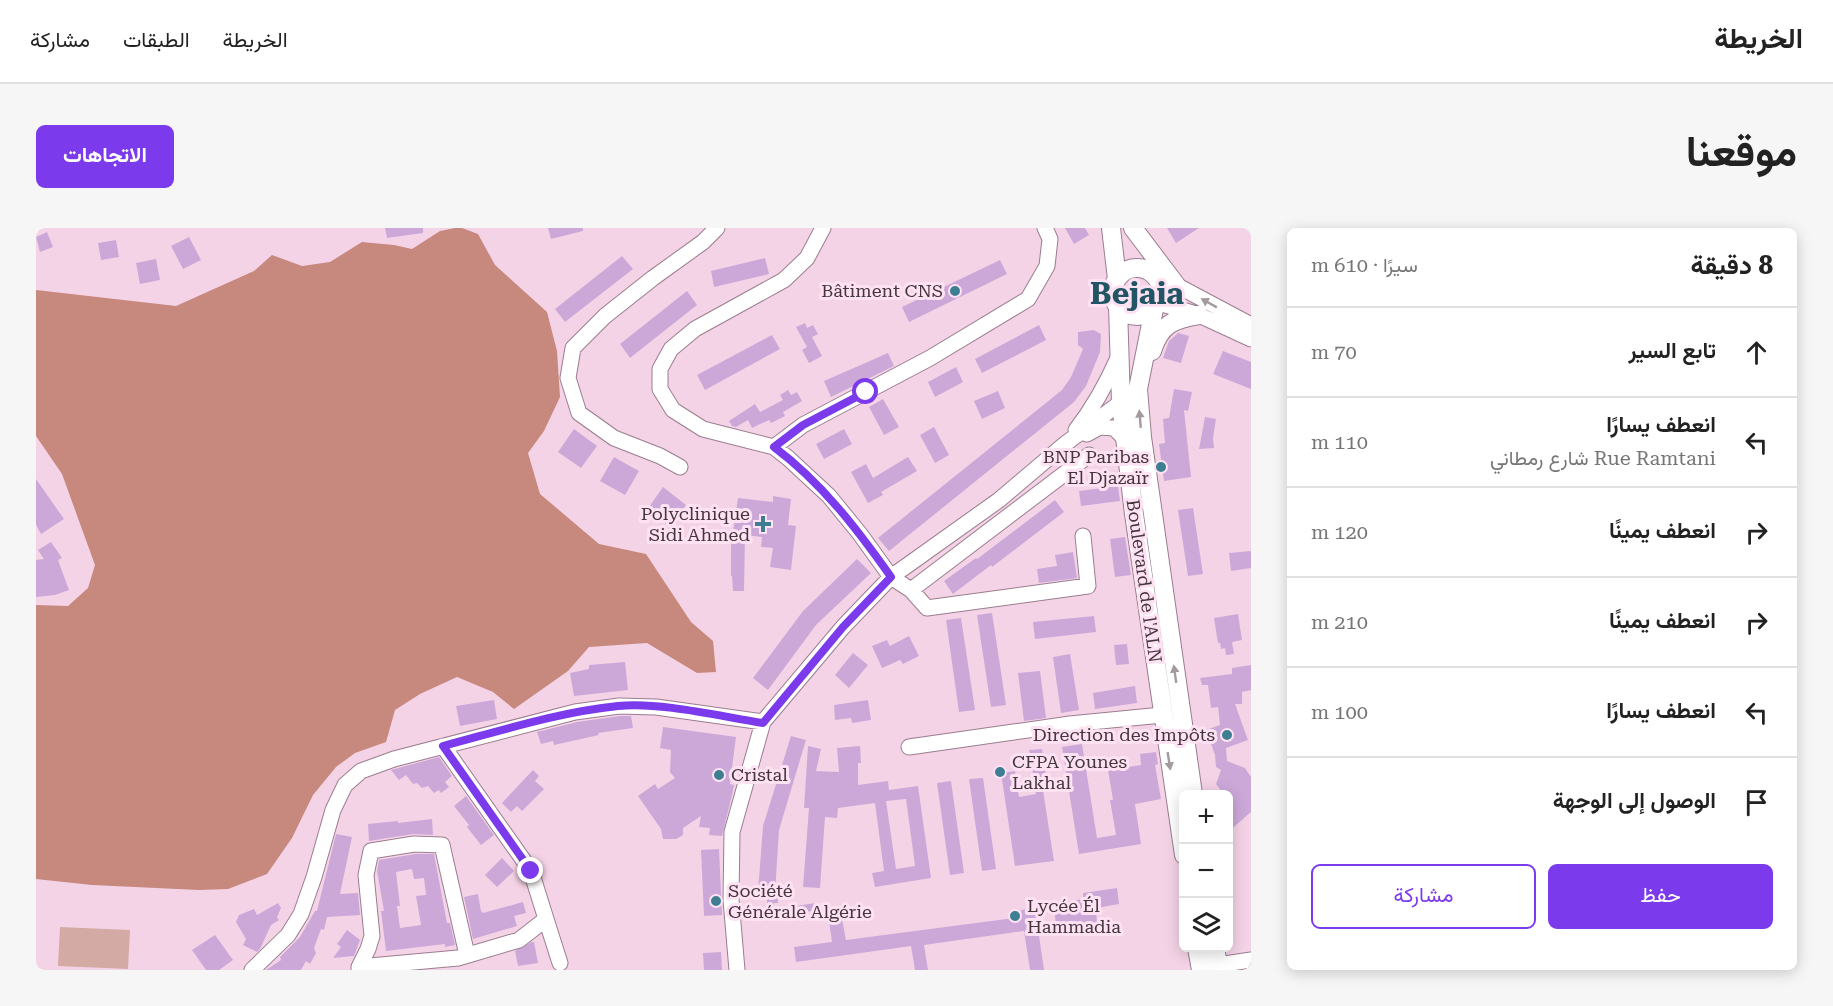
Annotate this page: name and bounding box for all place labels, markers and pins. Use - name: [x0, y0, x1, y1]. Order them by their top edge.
- place label: Bâtiment CNS: [821, 280, 943, 301]
- marker: Bâtiment CNS: [948, 284, 962, 298]
- place label: BNP Paribas El Djazaïr: [1043, 446, 1149, 488]
- marker: BNP Paribas El Djazaïr: [1154, 460, 1168, 474]
- place label: Polyclinique Sidi Ahmed: [641, 503, 750, 545]
- marker: Polyclinique Sidi Ahmed: [754, 515, 772, 533]
- place label: Direction des Impôts: [1033, 724, 1215, 745]
- marker: Direction des Impôts: [1220, 728, 1234, 742]
- place label: CFPA Younes Lakhal: [1012, 751, 1127, 793]
- place label: Cristal: [731, 764, 788, 785]
- marker: CFPA Younes Lakhal: [993, 765, 1007, 779]
- marker: Cristal: [712, 768, 726, 782]
- place label: Société Générale Algérie: [728, 880, 872, 922]
- marker: Société Générale Algérie: [709, 894, 723, 908]
- place label: Lycée Él Hammadia: [1027, 895, 1121, 937]
- marker: Lycée Él Hammadia: [1008, 909, 1022, 923]

